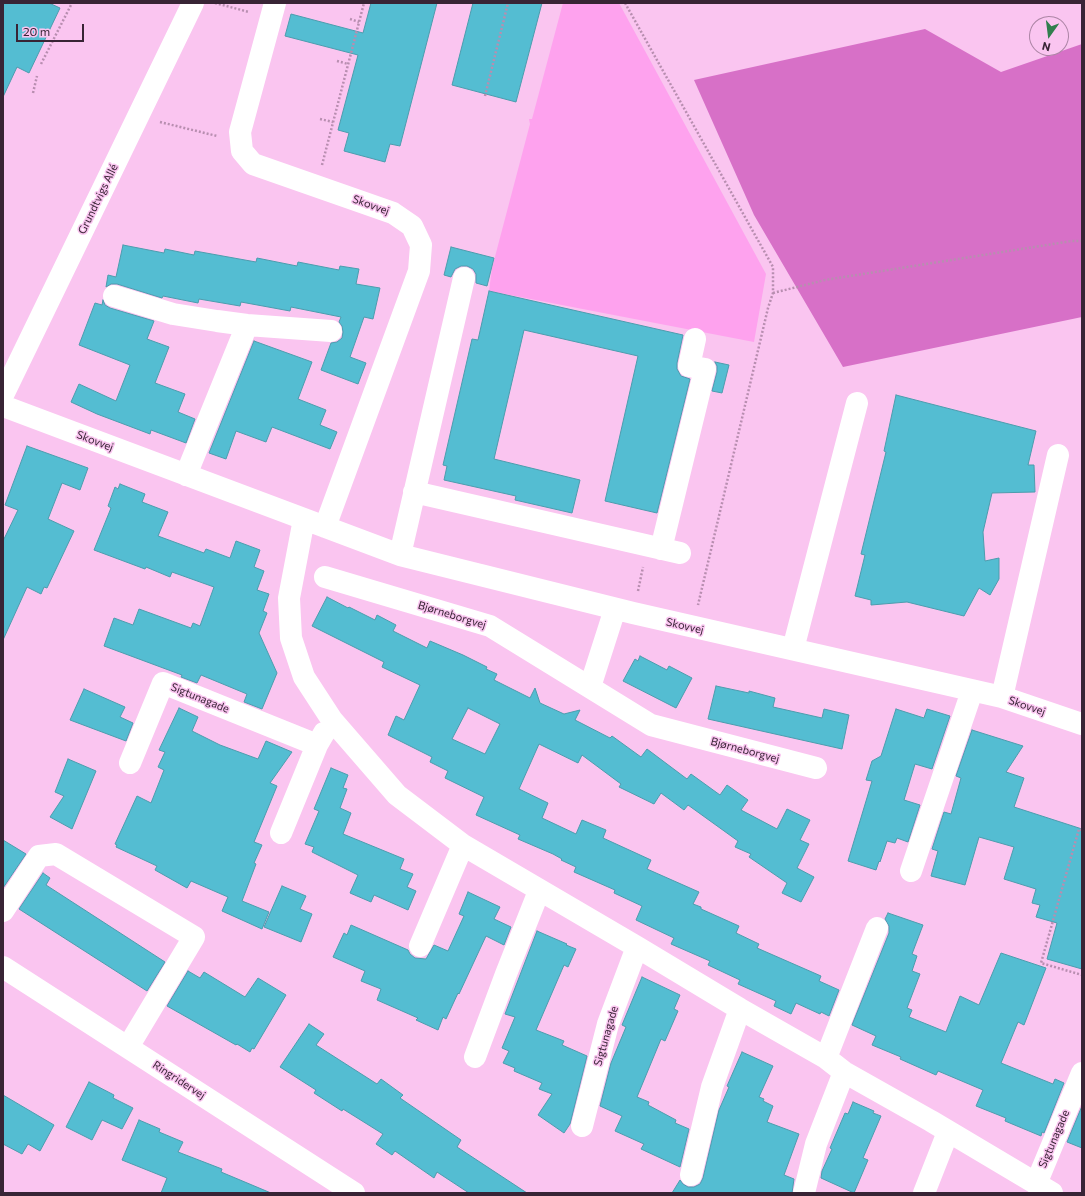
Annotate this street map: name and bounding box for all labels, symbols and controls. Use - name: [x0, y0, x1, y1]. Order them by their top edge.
- scale bar: [18, 16, 86, 42]
- north arrow: [1029, 16, 1069, 56]
- text: 20 m: [23, 24, 50, 38]
- text: N: [1041, 40, 1052, 54]
- street label: Grundtvigs Allé: [75, 162, 121, 236]
- street label: Skovvej: [351, 192, 391, 218]
- street label: Skovvej: [75, 428, 115, 454]
- street label: Bjørneborgvej: [416, 598, 488, 632]
- street label: Skovvej: [665, 615, 705, 637]
- street label: Sigtunagade: [169, 680, 231, 716]
- street label: Skovvej: [1007, 694, 1047, 718]
- street label: Bjørneborgvej: [709, 735, 781, 765]
- street label: Sigtunagade: [591, 1005, 621, 1067]
- street label: Ringridervej: [150, 1058, 208, 1102]
- street label: Sigtunagade: [1036, 1108, 1072, 1170]

